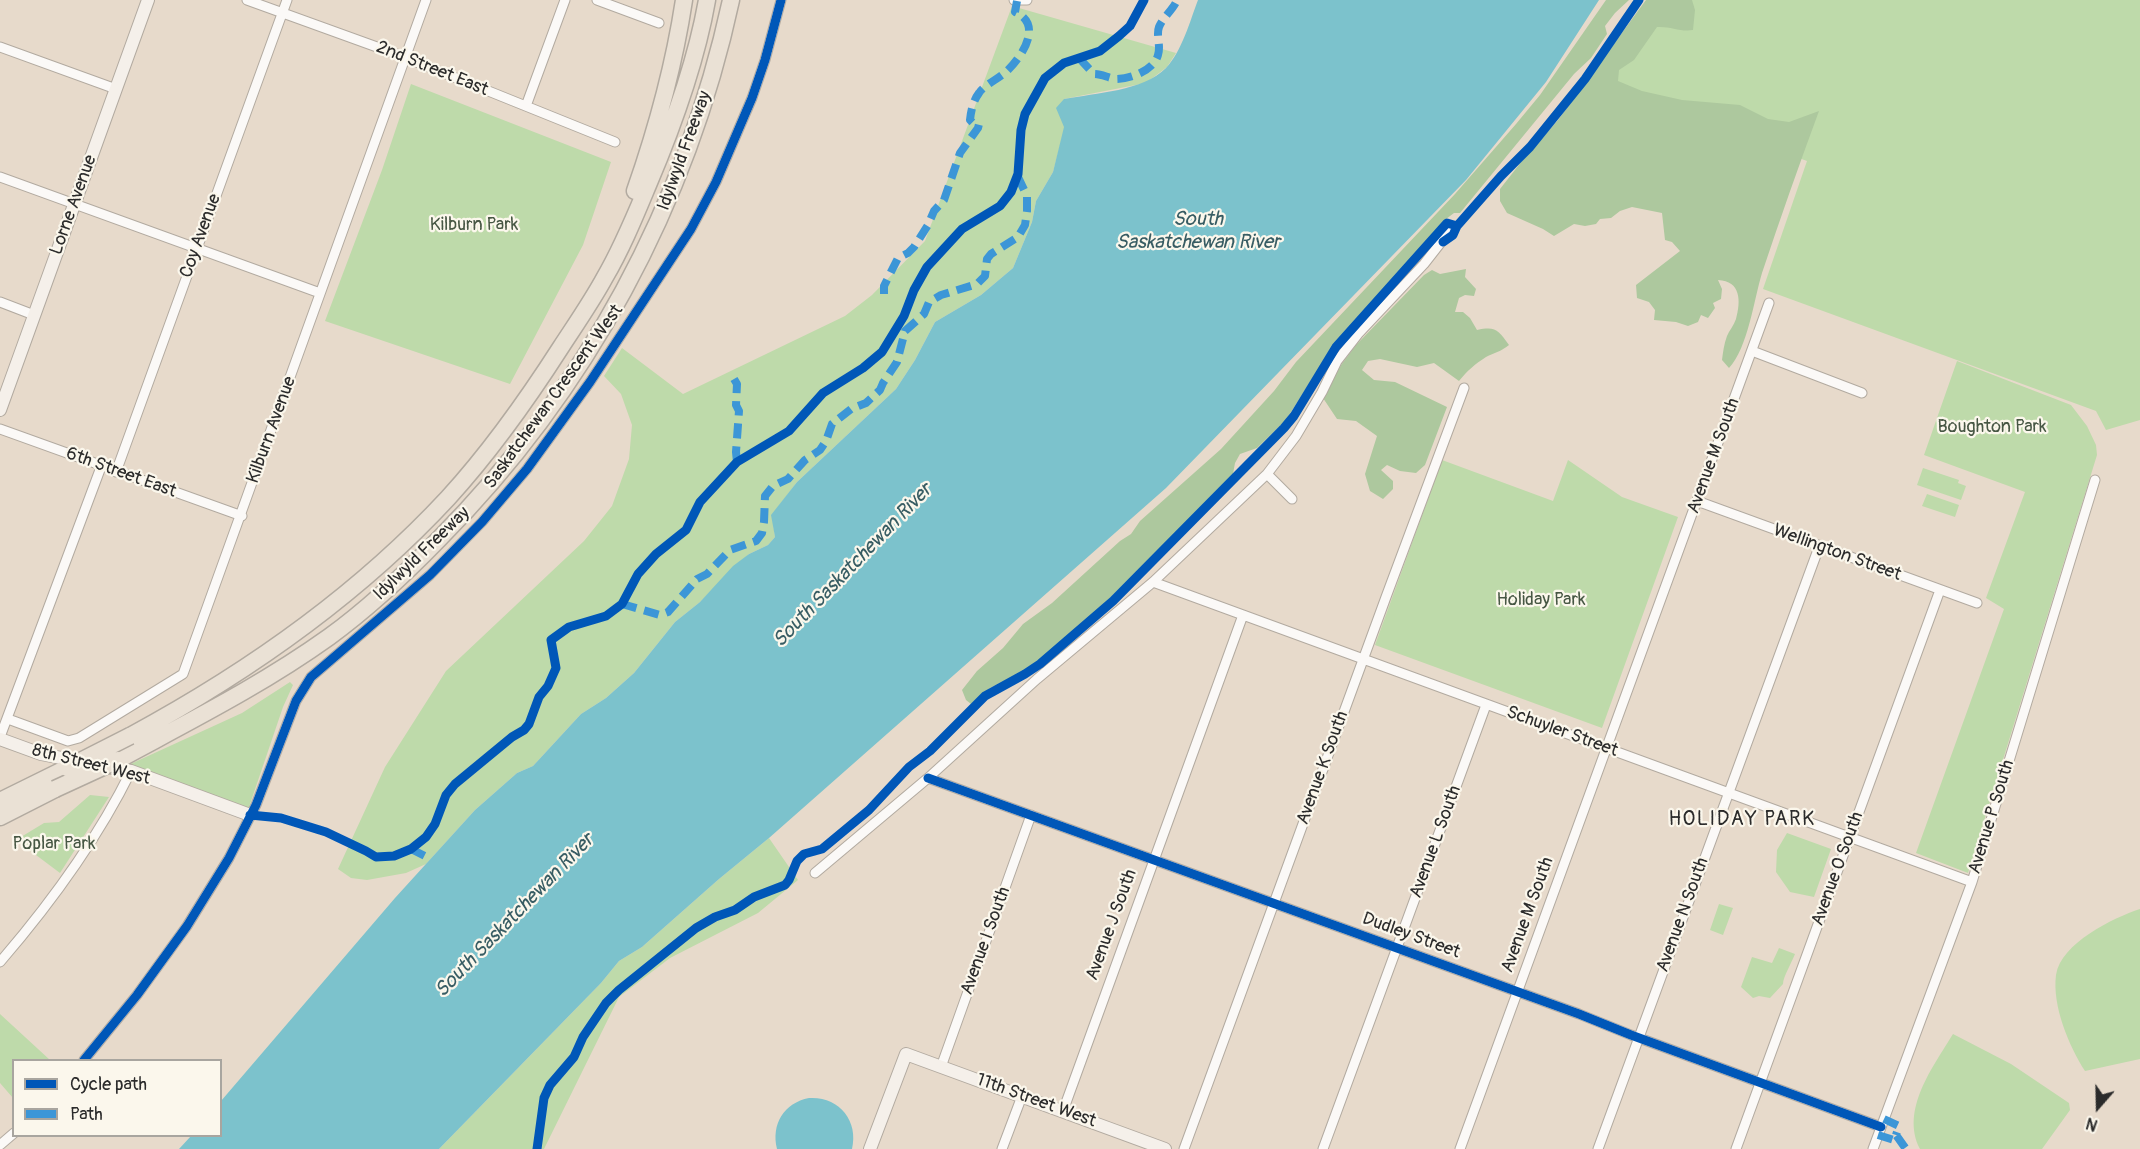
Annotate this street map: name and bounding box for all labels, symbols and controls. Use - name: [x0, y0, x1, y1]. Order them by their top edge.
- street label: 2nd Street East: [373, 37, 491, 101]
- street label: Idylwyld Freeway: [653, 88, 717, 214]
- street label: Lorne Avenue: [46, 152, 102, 258]
- street label: Coy Avenue: [176, 191, 226, 281]
- water label: South Saskatchewan River: [1116, 208, 1280, 255]
- park label: Kilburn Park: [430, 214, 518, 236]
- street label: Saskatchewan Crescent West: [480, 301, 628, 493]
- street label: Kilburn Avenue: [243, 374, 301, 486]
- street label: Avenue M South: [1683, 395, 1745, 517]
- park label: Boughton Park: [1938, 416, 2046, 438]
- street label: 6th Street East: [63, 443, 179, 503]
- water label: South Saskatchewan River: [769, 479, 937, 653]
- street label: Idylwyld Freeway: [369, 503, 475, 605]
- street label: Wellington Street: [1770, 520, 1904, 586]
- park label: Holiday Park: [1497, 589, 1585, 611]
- street label: Schuyler Street: [1503, 702, 1621, 762]
- street label: Avenue K South: [1293, 708, 1353, 828]
- street label: 8th Street West: [30, 740, 152, 790]
- street label: Avenue P South: [1964, 757, 2020, 877]
- street label: Avenue L South: [1406, 783, 1466, 901]
- district label: HOLIDAY PARK: [1668, 808, 1816, 832]
- street label: Avenue O South: [1807, 809, 1869, 929]
- water label: South Saskatchewan River: [431, 829, 599, 1003]
- park label: Poplar Park: [13, 833, 95, 855]
- street label: Avenue M South: [1497, 854, 1559, 976]
- street label: Avenue N South: [1652, 855, 1714, 975]
- street label: Avenue J South: [1082, 866, 1142, 984]
- street label: Avenue I South: [957, 884, 1015, 998]
- street label: Dudley Street: [1359, 908, 1463, 964]
- legend: [12, 1059, 222, 1137]
- street label: 11th Street West: [973, 1069, 1099, 1133]
- text: Cycle path: [70, 1073, 147, 1096]
- north arrow: [2068, 1077, 2128, 1137]
- text: Path: [70, 1103, 103, 1126]
- text: N: [2083, 1113, 2100, 1135]

